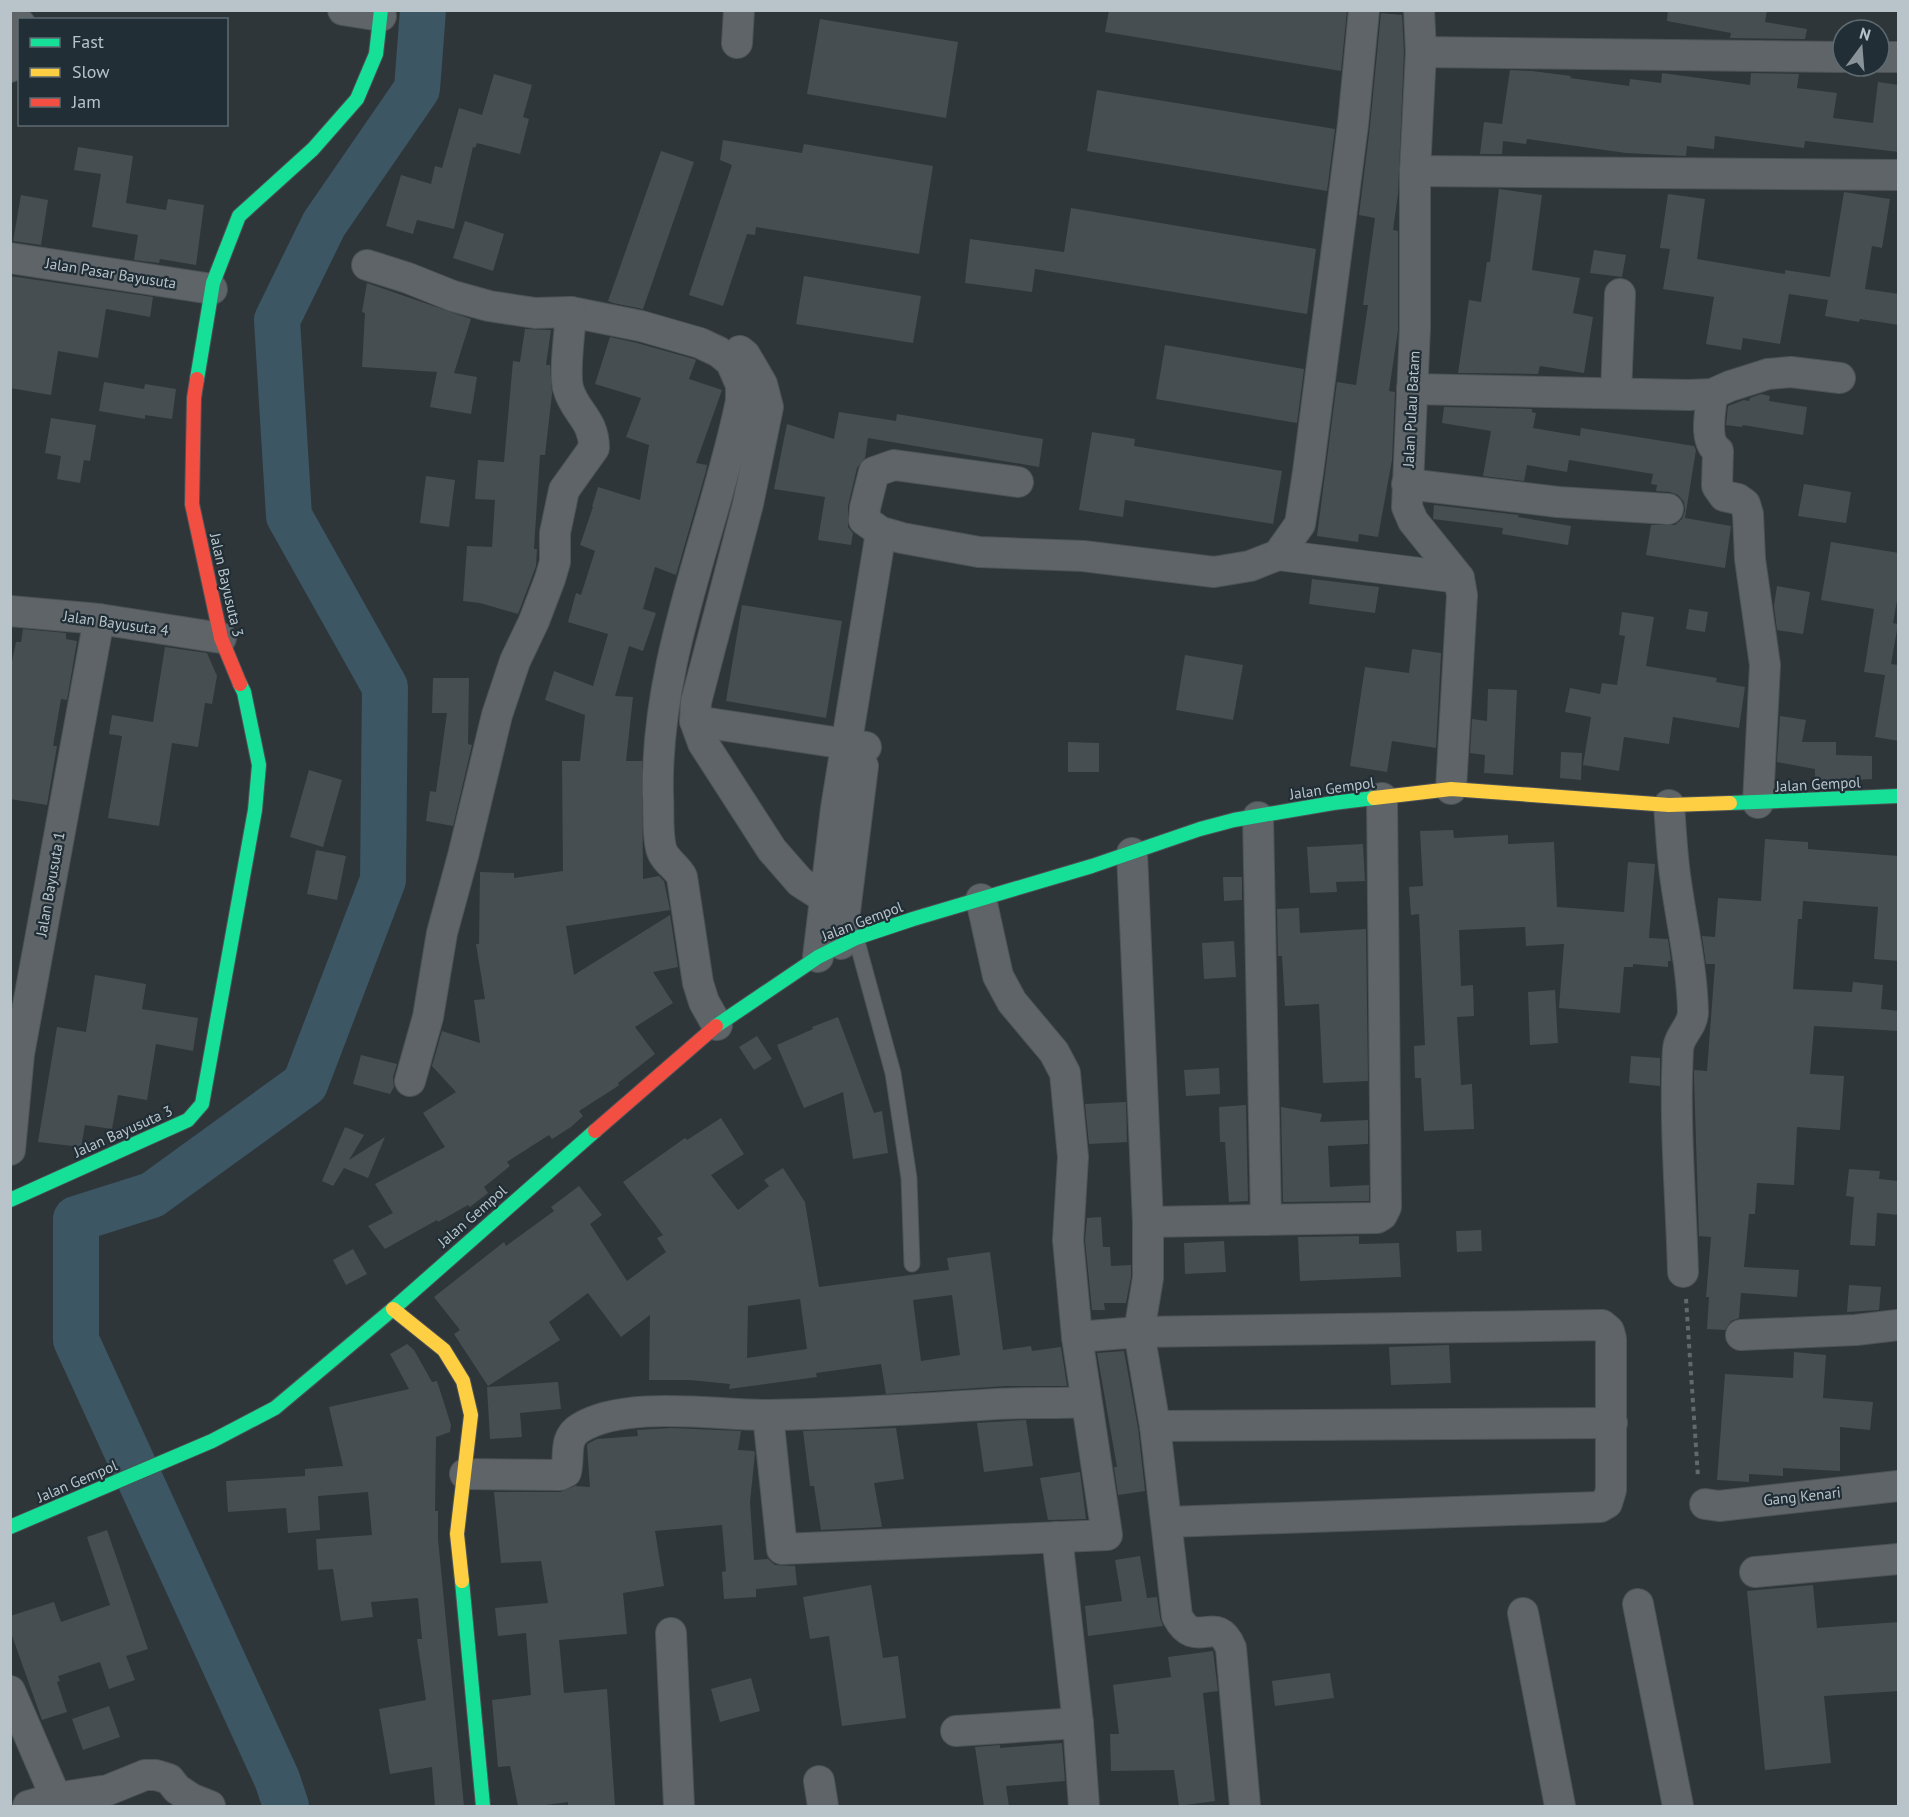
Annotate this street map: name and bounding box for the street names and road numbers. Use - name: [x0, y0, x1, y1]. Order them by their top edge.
- street label: Jalan Pasar Bayusuta: [43, 253, 178, 293]
- street label: Jalan Pulau Batam: [1398, 350, 1424, 469]
- street label: Jalan Bayusuta 3: [206, 530, 248, 639]
- street label: Jalan Bayusuta 4: [61, 606, 170, 640]
- street label: Jalan Gempol: [1774, 772, 1862, 796]
- street label: Jalan Gempol: [1287, 773, 1376, 803]
- street label: Jalan Bayusuta 1: [31, 830, 69, 939]
- street label: Jalan Gempol: [818, 897, 906, 946]
- street label: Jalan Bayusuta 3: [70, 1101, 175, 1162]
- street label: Jalan Gempol: [433, 1180, 511, 1252]
- street label: Jalan Gempol: [33, 1455, 121, 1507]
- street label: Gang Kenari: [1762, 1482, 1842, 1510]

